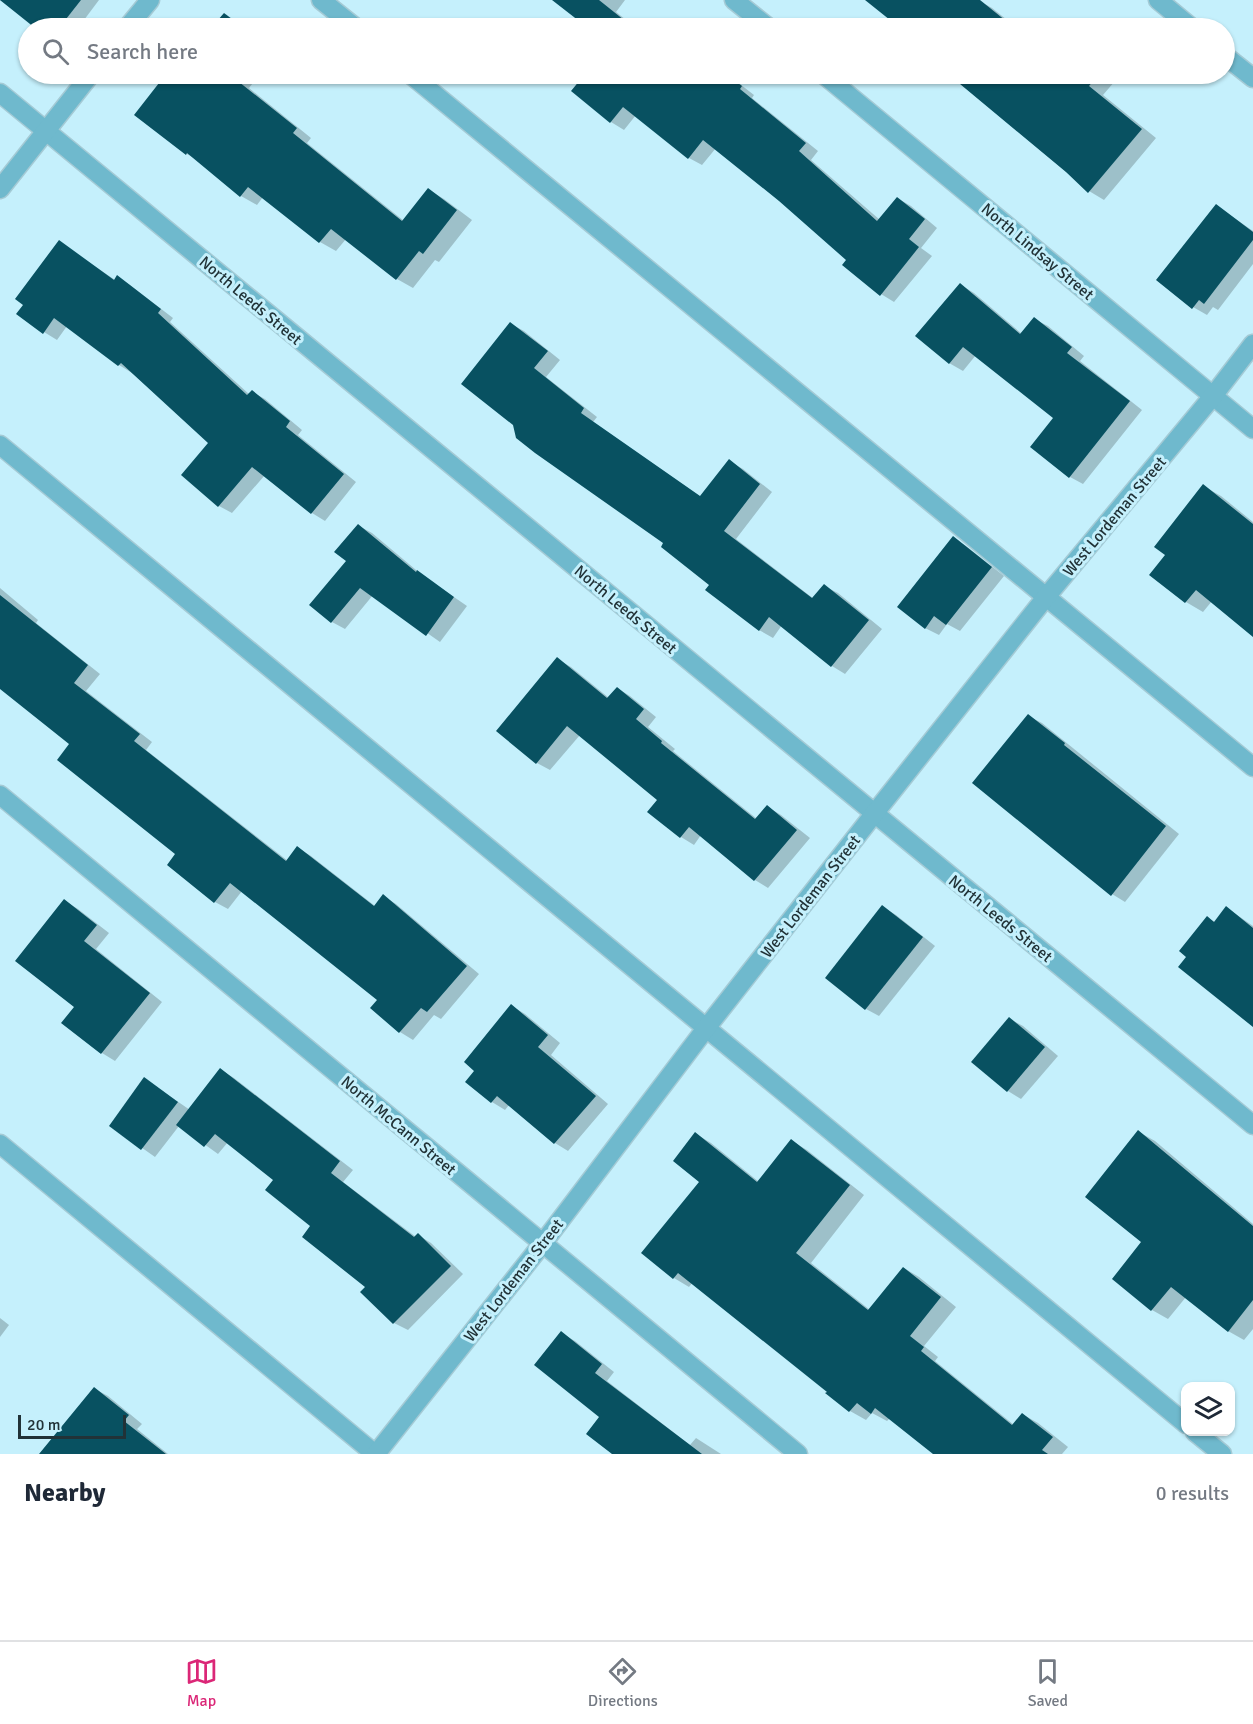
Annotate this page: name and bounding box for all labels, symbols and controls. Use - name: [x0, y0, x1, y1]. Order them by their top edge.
- search box: [18, 18, 1235, 84]
- icon: search: [39, 35, 72, 68]
- text: Search here: [87, 38, 198, 65]
- street label: North Lindsay Street: [977, 199, 1098, 305]
- street label: North Leeds Street: [195, 252, 306, 350]
- street label: West Lordeman Street: [1059, 452, 1171, 581]
- street label: North Leeds Street: [570, 561, 681, 659]
- street label: West Lordeman Street: [757, 831, 865, 962]
- street label: North Leeds Street: [944, 871, 1057, 967]
- street label: North McCann Street: [337, 1072, 460, 1180]
- street label: West Lordeman Street: [460, 1215, 568, 1346]
- map controls: [1181, 1382, 1235, 1436]
- button: layers: [1181, 1382, 1235, 1436]
- scale bar: [18, 1412, 126, 1440]
- text: 20 m: [27, 1415, 61, 1435]
- text: Nearby: [24, 1477, 105, 1509]
- text: 0 results: [1156, 1481, 1229, 1506]
- tab: Map: [185, 1655, 218, 1711]
- tab: Directions: [588, 1655, 658, 1711]
- tab: Saved: [1028, 1655, 1068, 1711]

